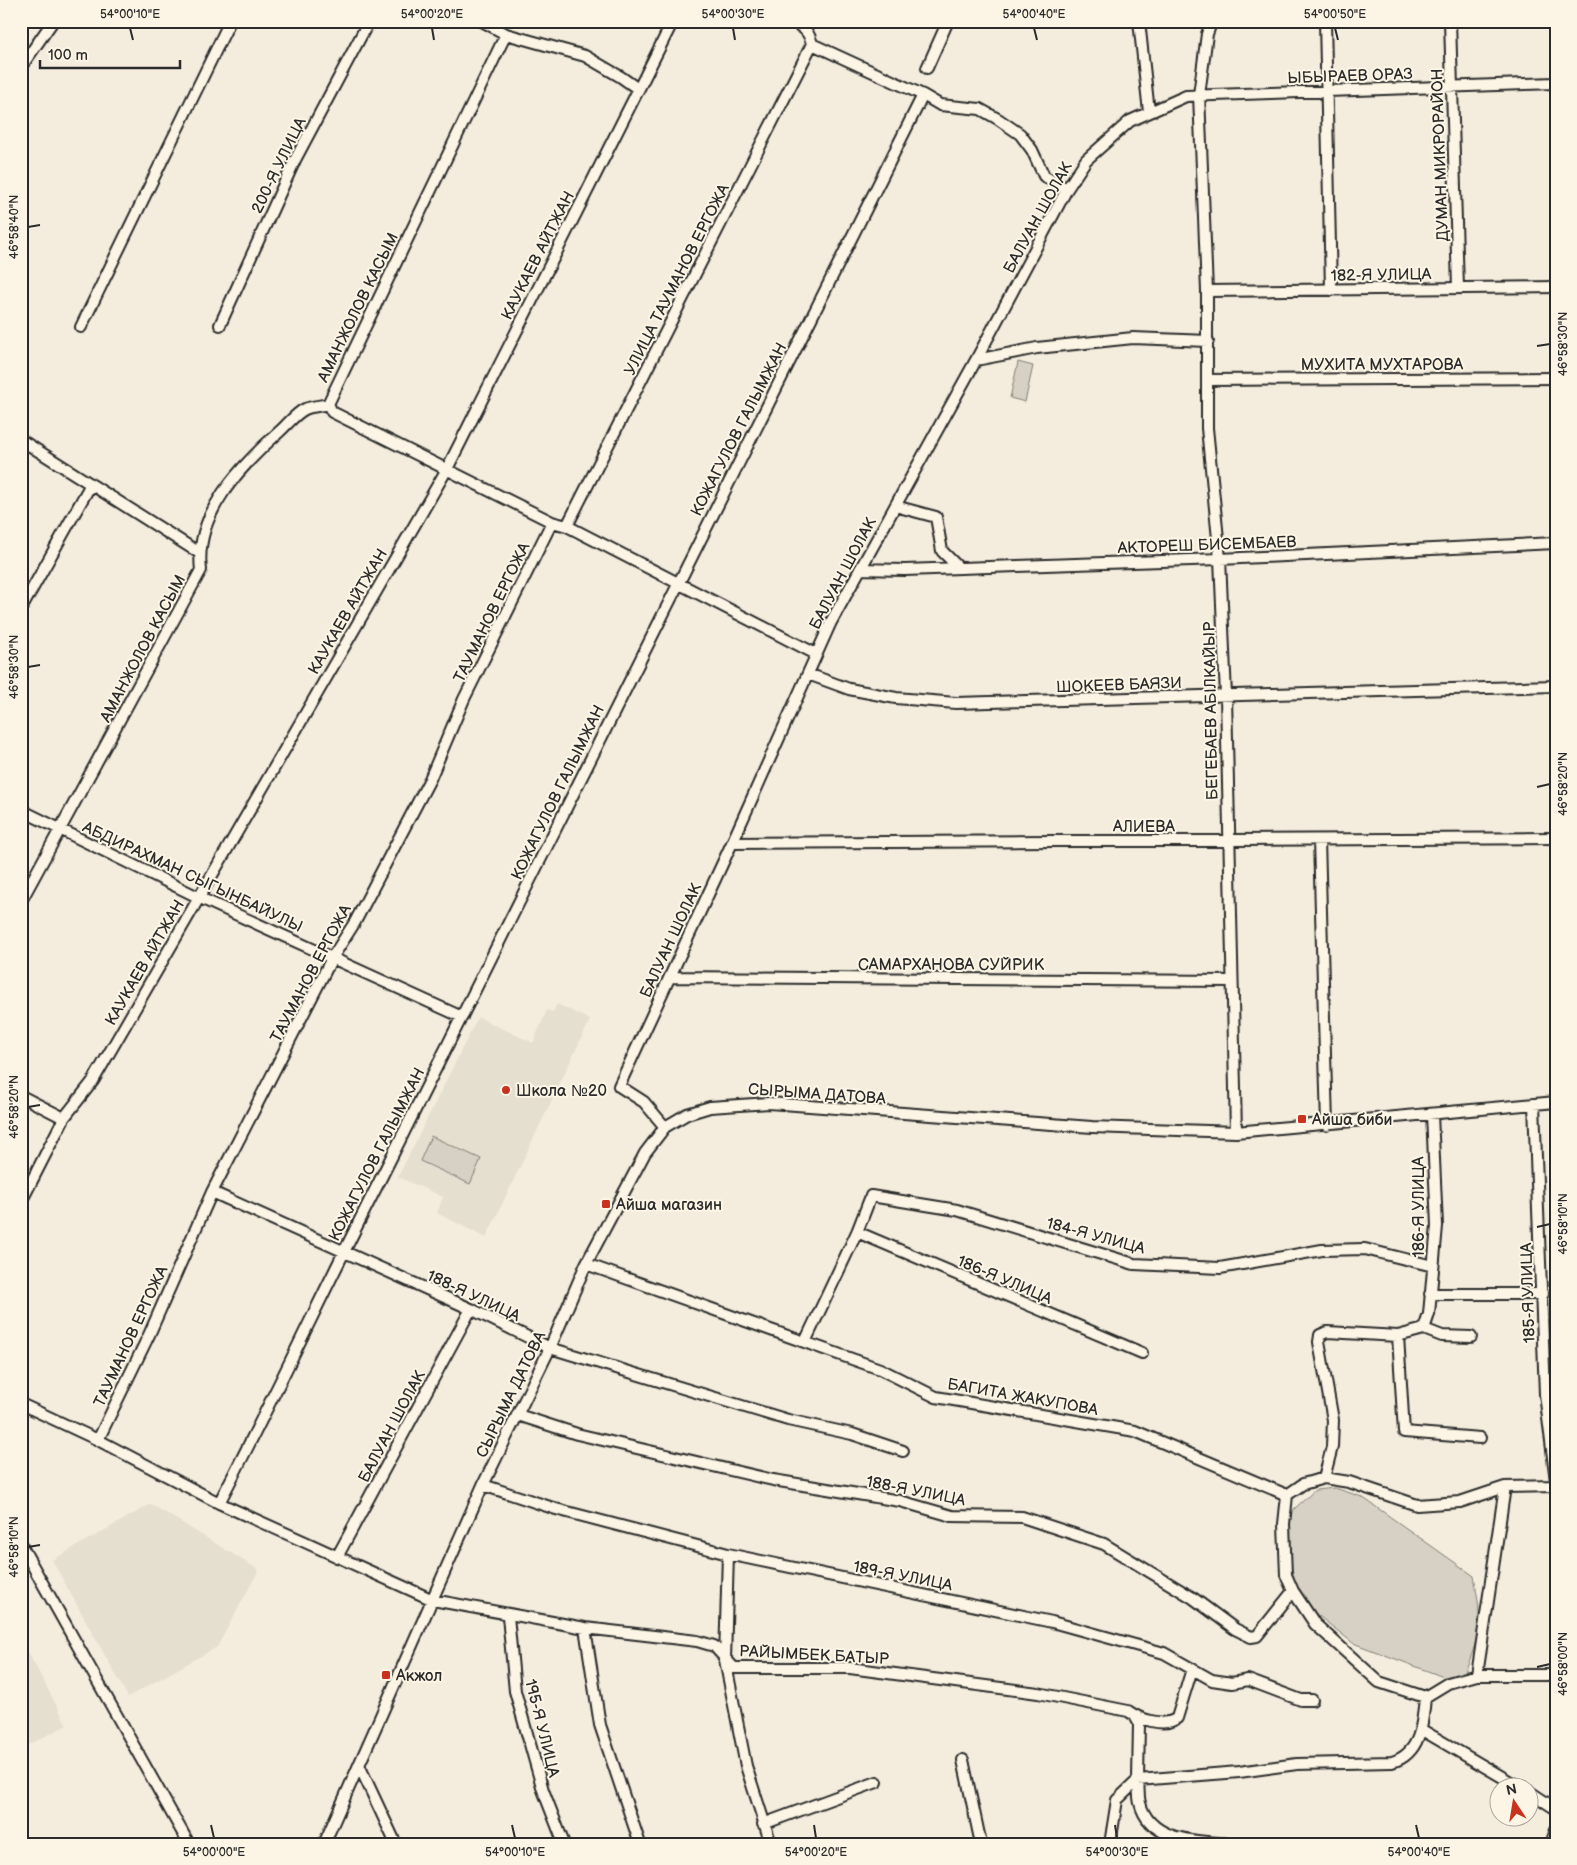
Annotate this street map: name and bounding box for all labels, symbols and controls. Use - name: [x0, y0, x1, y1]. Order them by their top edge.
- text: 54°00'10"E: [100, 7, 160, 22]
- text: 54°00'20"E: [401, 7, 463, 22]
- text: 54°00'30"E: [702, 7, 765, 22]
- text: 54°00'40"E: [1003, 7, 1065, 22]
- text: 54°00'50"E: [1304, 7, 1366, 22]
- scale bar: [40, 38, 180, 70]
- text: 100 m: [48, 46, 88, 65]
- street label: ЫБЫРАЕВ ОРАЗ: [1287, 65, 1413, 88]
- street label: ДУМАН МИКРОРАЙОН: [1428, 68, 1453, 242]
- street label: 200-Я УЛИЦА: [248, 114, 311, 217]
- street label: БАЛУАН ШОЛАК: [1000, 158, 1077, 277]
- street label: УЛИЦА ТАУМАНОВ ЕРГОЖА: [621, 181, 734, 378]
- street label: КАУКАЕВ АЙТЖАН: [498, 188, 579, 323]
- text: 46°58'40"N: [7, 195, 22, 259]
- street label: АМАНЖОЛОВ КАСЫМ: [313, 230, 403, 386]
- street label: 182-Я УЛИЦА: [1330, 265, 1432, 286]
- text: 46°58'30"N: [1556, 312, 1571, 376]
- street label: КОЖАГУЛОВ ГАЛЫМЖАН: [687, 340, 791, 520]
- street label: МУХИТА МУХТАРОВА: [1301, 356, 1464, 375]
- street label: БАЛУАН ШОЛАК: [806, 514, 881, 633]
- street label: АКТОРЕШ БИСЕМБАЕВ: [1116, 533, 1297, 558]
- street label: ТАУМАНОВ ЕРГОЖА: [450, 539, 535, 686]
- street label: КАУКАЕВ АЙТЖАН: [305, 546, 392, 678]
- street label: АМАНЖОЛОВ КАСЫМ: [96, 572, 190, 726]
- street label: БЕГЕБАЕВ АБІЛКАЙЫР: [1200, 622, 1223, 800]
- text: 46°58'30"N: [7, 635, 22, 699]
- street label: ШОКЕЕВ БАЯЗИ: [1056, 674, 1182, 697]
- street label: КОЖАГУЛОВ ГАЛЫМЖАН: [508, 702, 609, 883]
- text: 46°58'20"N: [1556, 752, 1571, 816]
- street label: АБДИРАХМАН СЫГЫНБАЙУЛЫ: [78, 817, 305, 937]
- street label: АЛИЕВА: [1112, 818, 1175, 837]
- street label: БАЛУАН ШОЛАК: [637, 880, 706, 1001]
- street label: КАУКАЕВ АЙТЖАН: [102, 897, 189, 1029]
- street label: ТАУМАНОВ ЕРГОЖА: [267, 901, 356, 1046]
- street label: САМАРХАНОВА СУЙРИК: [858, 956, 1045, 975]
- street label: КОЖАГУЛОВ ГАЛЫМЖАН: [325, 1065, 429, 1245]
- text: 46°58'20"N: [7, 1075, 22, 1139]
- street label: СЫРЫМА ДАТОВА: [747, 1080, 887, 1109]
- place label: Школа №20: [516, 1082, 607, 1101]
- marker: Школа №20: [500, 1084, 512, 1096]
- place label: Айша биби: [1311, 1111, 1392, 1130]
- marker: Айша биби: [1296, 1113, 1308, 1125]
- street label: 186-Я УЛИЦА: [1410, 1156, 1429, 1258]
- text: 46°58'10"N: [1556, 1193, 1571, 1255]
- place label: Айша магазин: [615, 1196, 722, 1215]
- marker: Айша магазин: [600, 1198, 612, 1210]
- street label: 184-Я УЛИЦА: [1044, 1214, 1147, 1259]
- street label: 185-Я УЛИЦА: [1517, 1242, 1540, 1343]
- street label: 186-Я УЛИЦА: [954, 1252, 1055, 1309]
- street label: ТАУМАНОВ ЕРГОЖА: [90, 1263, 172, 1410]
- street label: 188-Я УЛИЦА: [424, 1266, 523, 1326]
- street label: СЫРЫМА ДАТОВА: [473, 1328, 550, 1461]
- street label: БАЛУАН ШОЛАК: [355, 1367, 430, 1486]
- street label: БАГИТА ЖАКУПОВА: [946, 1375, 1100, 1420]
- street label: 188-Я УЛИЦА: [864, 1473, 967, 1510]
- text: 46°58'10"N: [7, 1516, 22, 1578]
- street label: 189-Я УЛИЦА: [852, 1558, 954, 1595]
- text: 46°58'00"N: [1556, 1632, 1571, 1696]
- street label: РАЙЫМБЕК БАТЫР: [738, 1642, 889, 1669]
- place label: Акжол: [395, 1667, 442, 1686]
- marker: Акжол: [380, 1669, 392, 1681]
- street label: 195-Я УЛИЦА: [520, 1677, 563, 1780]
- north arrow: [1490, 1778, 1540, 1828]
- text: N: [1504, 1780, 1518, 1799]
- text: 54°00'00"E: [183, 1845, 245, 1860]
- text: 54°00'10"E: [485, 1845, 545, 1860]
- text: 54°00'20"E: [785, 1845, 847, 1860]
- text: 54°00'30"E: [1086, 1845, 1149, 1860]
- text: 54°00'40"E: [1388, 1845, 1450, 1860]

